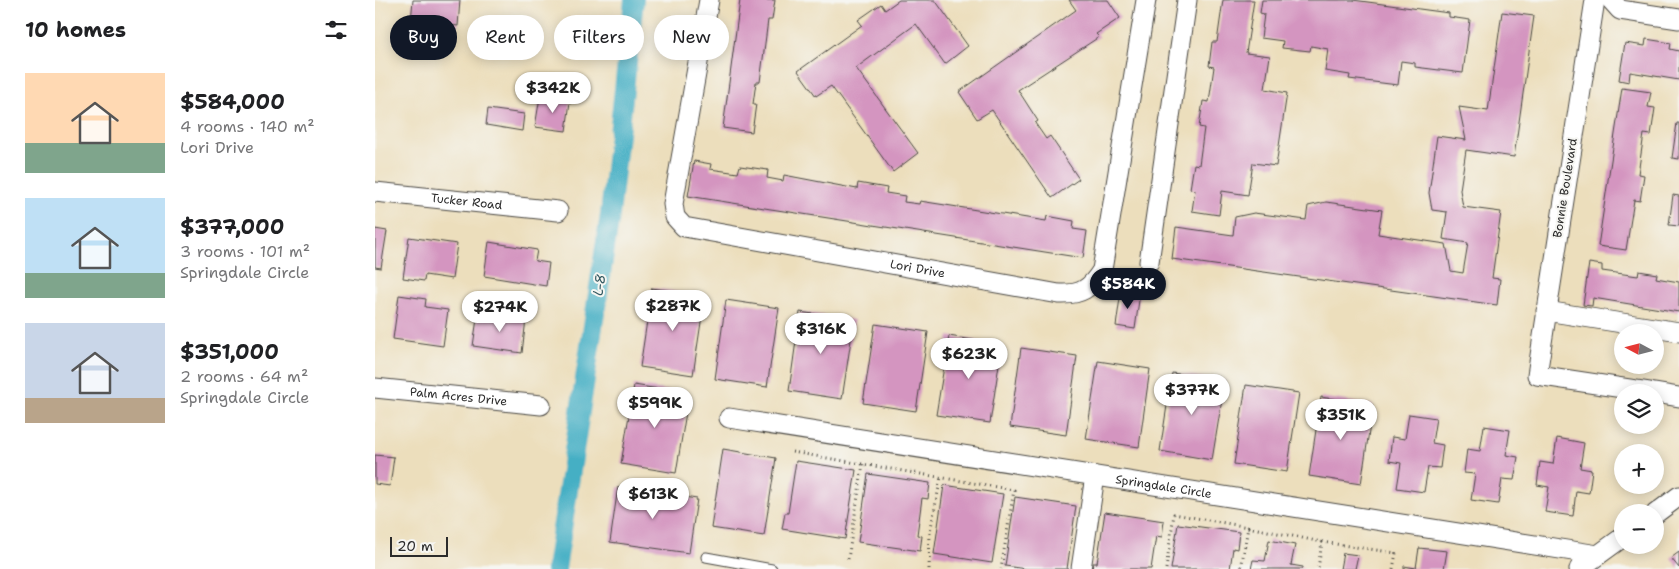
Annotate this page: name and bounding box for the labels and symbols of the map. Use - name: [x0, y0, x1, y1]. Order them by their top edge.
- pin: $342K: [518, 72, 588, 114]
- street label: Bonnie Boulevard: [1549, 137, 1581, 239]
- street label: Tucker Road: [430, 190, 503, 213]
- street label: Lori Drive: [889, 256, 947, 282]
- pin: $584K: [1093, 268, 1163, 310]
- water label: L-8: [588, 273, 610, 297]
- pin: $274K: [465, 290, 535, 333]
- pin: $287K: [638, 290, 708, 332]
- pin: $316K: [786, 312, 856, 355]
- north arrow: [1614, 324, 1664, 374]
- pin: $623K: [934, 338, 1004, 380]
- pin: $377K: [1157, 374, 1227, 416]
- street label: Palm Acres Drive: [409, 384, 508, 410]
- pin: $599K: [620, 386, 690, 429]
- pin: $351K: [1306, 398, 1376, 441]
- street label: Springdale Circle: [1114, 471, 1213, 502]
- pin: $613K: [618, 478, 688, 520]
- scale bar: [390, 534, 447, 557]

